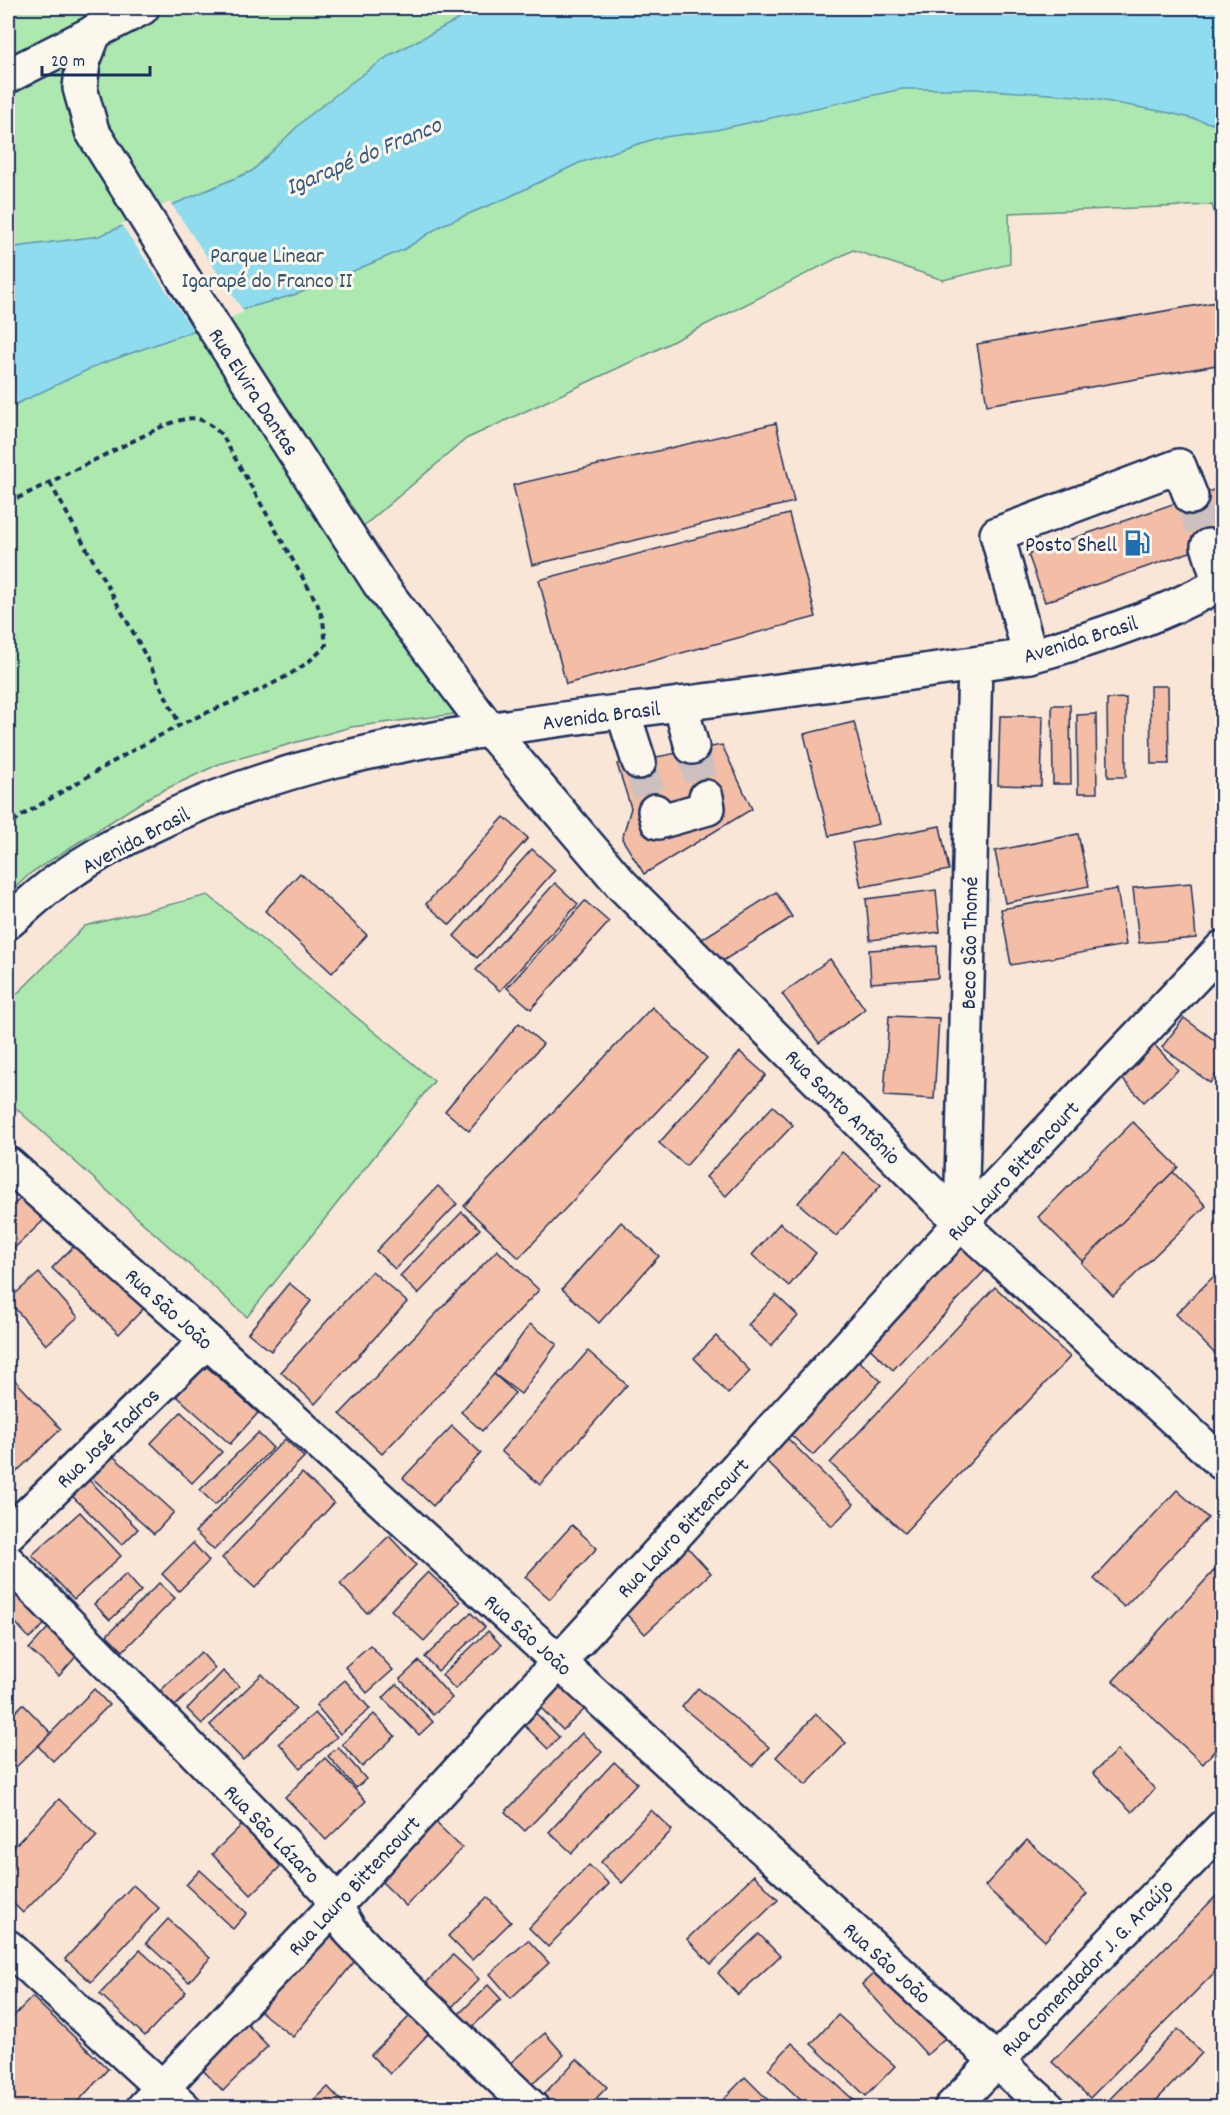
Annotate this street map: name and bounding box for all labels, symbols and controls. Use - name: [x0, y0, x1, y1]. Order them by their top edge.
- scale bar: [42, 39, 150, 77]
- text: 20 m: [51, 50, 85, 75]
- water label: Igarapé do Franco: [281, 109, 448, 206]
- park label: Parque Linear Igarapé do Franco II: [182, 242, 353, 298]
- street label: Rua Elvira Dantas: [199, 323, 305, 463]
- fuel station icon: Posto Shell: [1122, 528, 1152, 558]
- place label: Posto Shell: [1025, 531, 1117, 562]
- street label: Avenida Brasil: [1020, 609, 1142, 673]
- street label: Avenida Brasil: [541, 695, 662, 740]
- street label: Avenida Brasil: [77, 801, 196, 884]
- street label: Beco São Thomé: [955, 877, 988, 1010]
- street label: Rua Santo Antônio: [777, 1044, 906, 1173]
- street label: Rua Lauro Bittencourt: [941, 1095, 1088, 1250]
- street label: Rua São João: [117, 1262, 219, 1359]
- street label: Rua José Tadros: [51, 1382, 168, 1497]
- street label: Rua Lauro Bittencourt: [611, 1452, 758, 1607]
- street label: Rua São João: [476, 1588, 578, 1685]
- street label: Rua São Lázaro: [215, 1779, 326, 1892]
- street label: Rua Lauro Bittencourt: [282, 1810, 429, 1965]
- street label: Rua Comendador J. G. Araújo: [995, 1873, 1182, 2065]
- street label: Rua São João: [835, 1916, 937, 2013]

